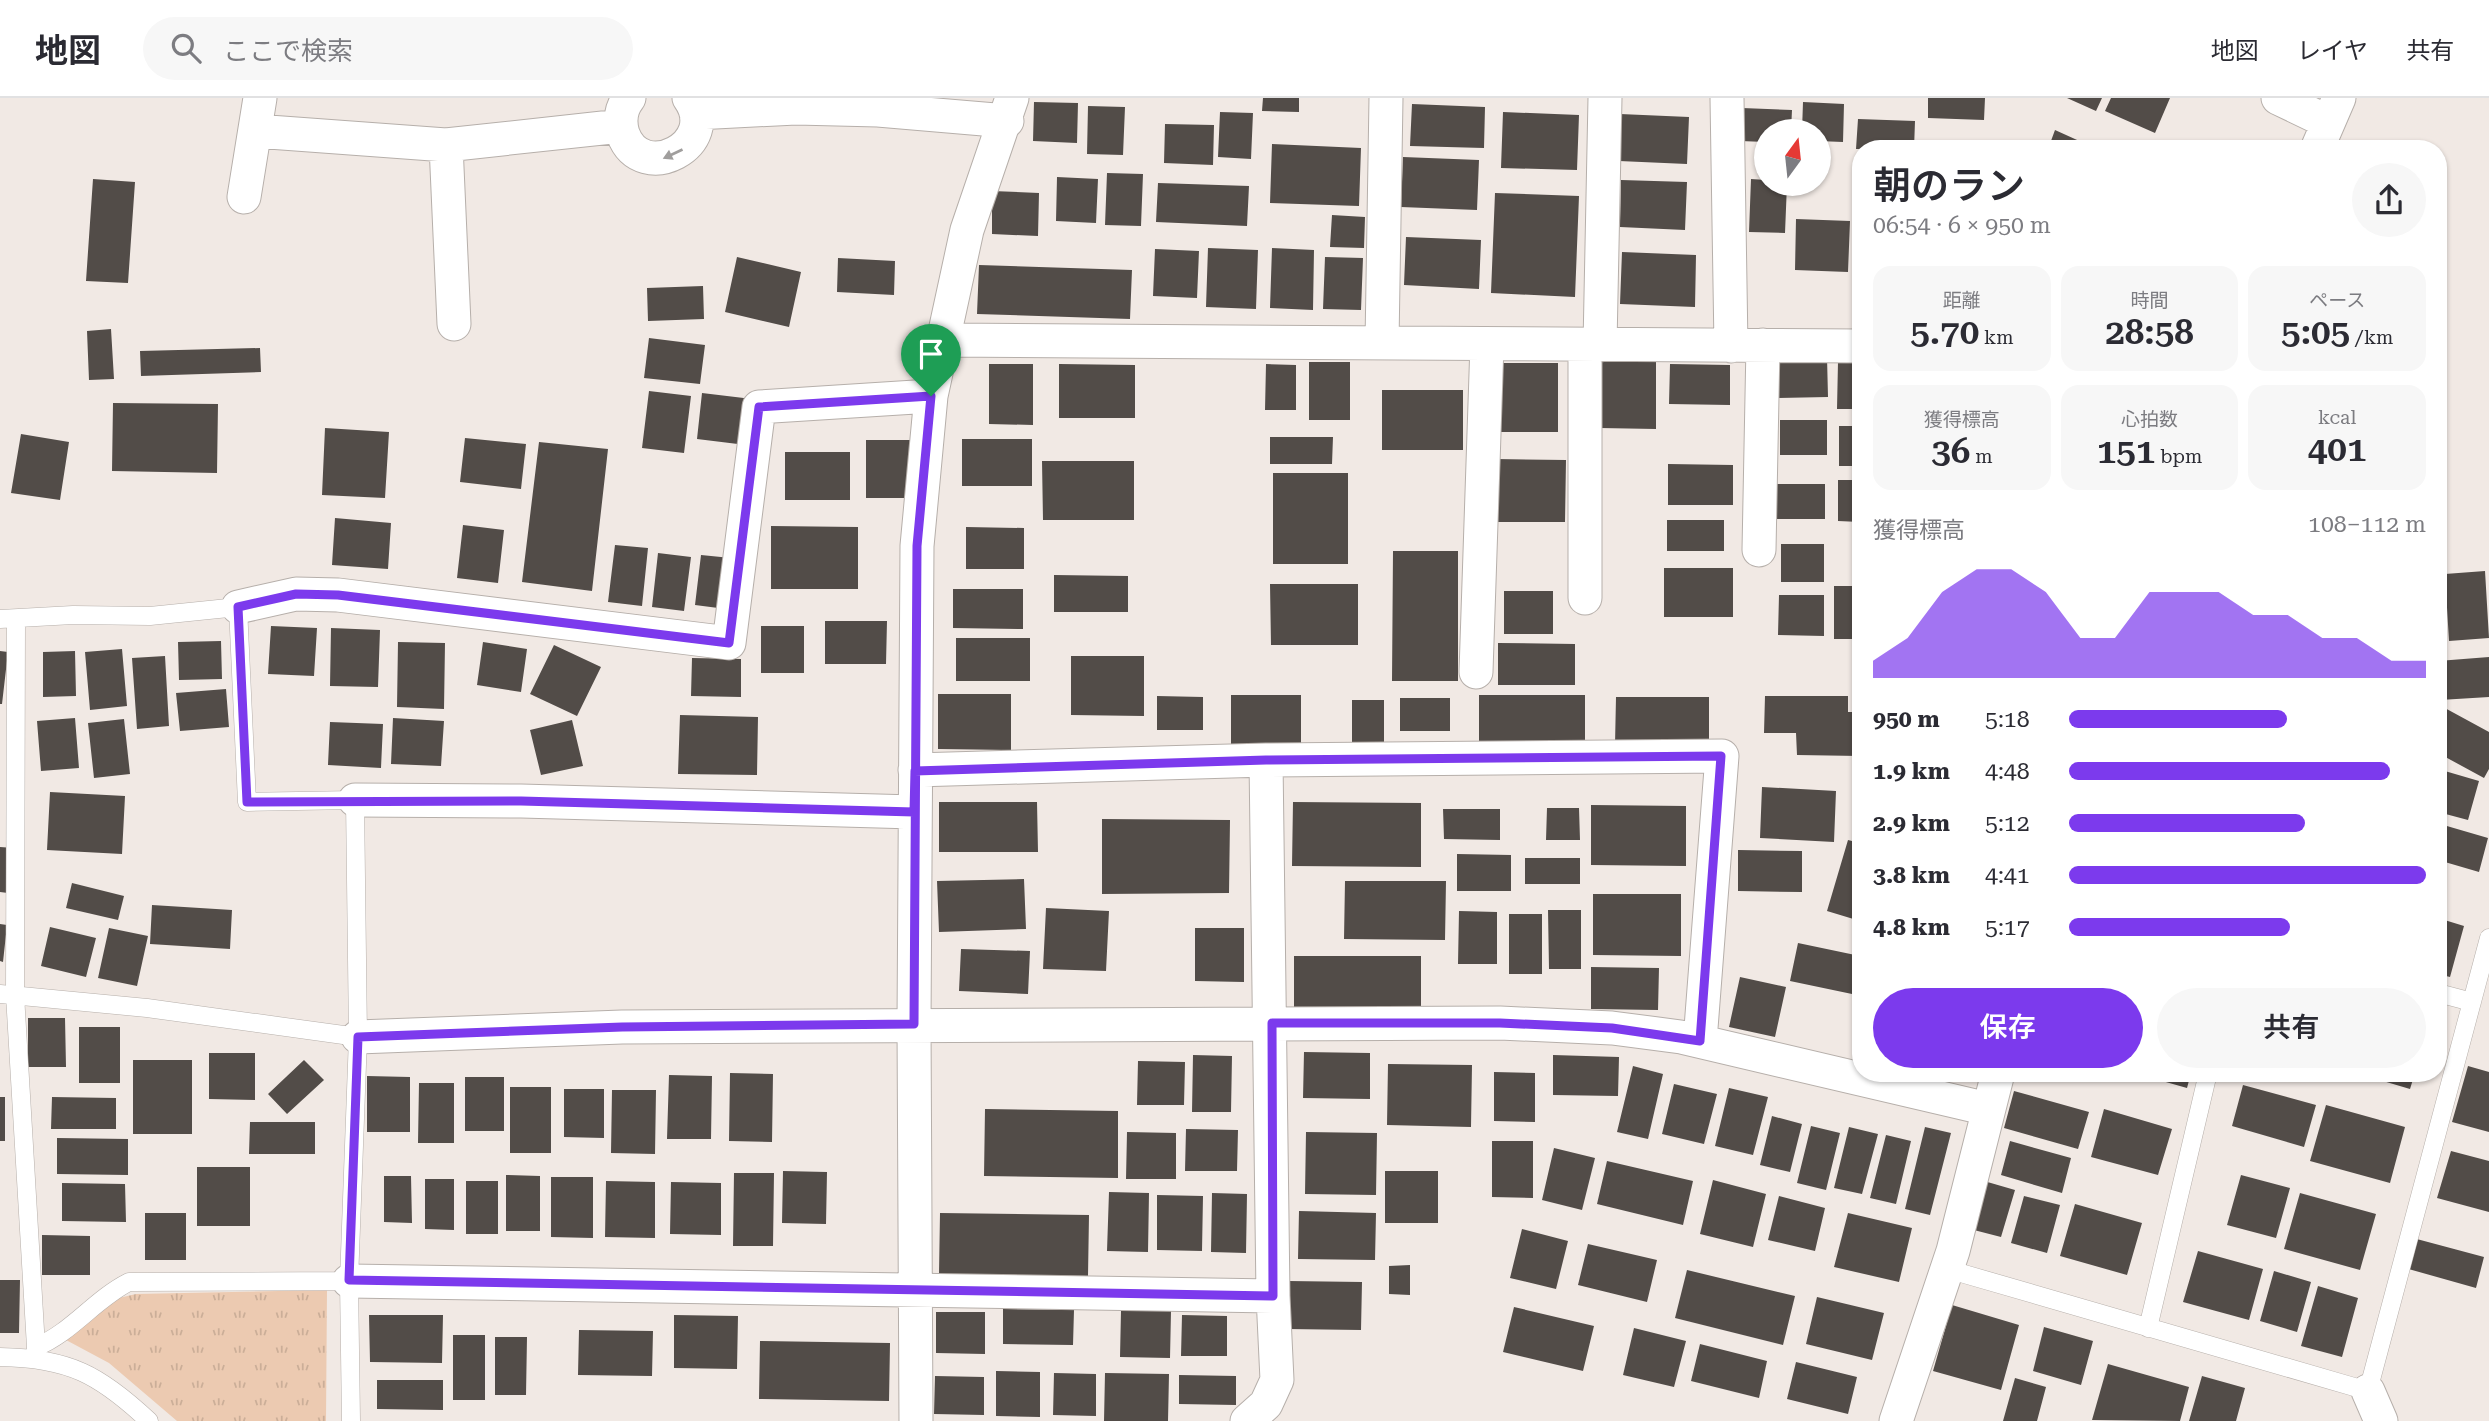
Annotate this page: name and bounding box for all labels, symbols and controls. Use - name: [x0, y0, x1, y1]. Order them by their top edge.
- search box: [143, 17, 633, 80]
- icon: search: [167, 29, 205, 67]
- text: 地図: [35, 31, 101, 70]
- text: ここで検索: [223, 36, 353, 66]
- text: 地図: [2211, 37, 2259, 65]
- text: レイヤ: [2297, 37, 2368, 65]
- text: 共有: [2406, 37, 2454, 65]
- north arrow: [1754, 119, 1830, 196]
- map controls: [1754, 119, 1831, 196]
- one-way arrow: [662, 148, 683, 159]
- button: share: [2352, 163, 2426, 237]
- text: 朝のラン: [1873, 164, 2025, 208]
- text: 06:54 · 6 × 950 m: [1873, 212, 2051, 239]
- text: 距離: [1943, 289, 1981, 312]
- text: 時間: [2130, 289, 2169, 312]
- text: ペース: [2309, 289, 2365, 312]
- text: 5.70: [1910, 312, 1979, 353]
- text: 28:58: [2105, 312, 2194, 353]
- text: 5:05: [2281, 312, 2350, 353]
- pin: [901, 324, 961, 396]
- text: km: [1979, 326, 2013, 349]
- text: /km: [2350, 326, 2393, 349]
- icon: arrive: [912, 335, 950, 373]
- text: kcal: [2318, 406, 2356, 429]
- text: 獲得標高: [1924, 408, 2000, 431]
- text: 心拍数: [2121, 408, 2178, 431]
- text: 401: [2308, 429, 2367, 470]
- text: 36: [1931, 431, 1970, 472]
- text: 151: [2097, 431, 2155, 472]
- text: m: [1970, 445, 1993, 468]
- text: bpm: [2155, 445, 2202, 468]
- text: 108–112 m: [2308, 511, 2426, 538]
- text: 獲得標高: [1873, 517, 1965, 544]
- text: 950 m: [1873, 706, 1940, 733]
- text: 5:18: [1985, 706, 2030, 733]
- text: 1.9 km: [1873, 758, 1950, 785]
- text: 4:48: [1985, 758, 2030, 785]
- text: 2.9 km: [1873, 810, 1950, 837]
- text: 5:12: [1985, 810, 2030, 837]
- text: 3.8 km: [1873, 862, 1950, 889]
- text: 4:41: [1985, 862, 2030, 889]
- text: 4.8 km: [1873, 914, 1950, 941]
- text: 5:17: [1985, 914, 2030, 941]
- button: 保存: [1873, 988, 2143, 1068]
- button: 共有: [2157, 988, 2426, 1068]

